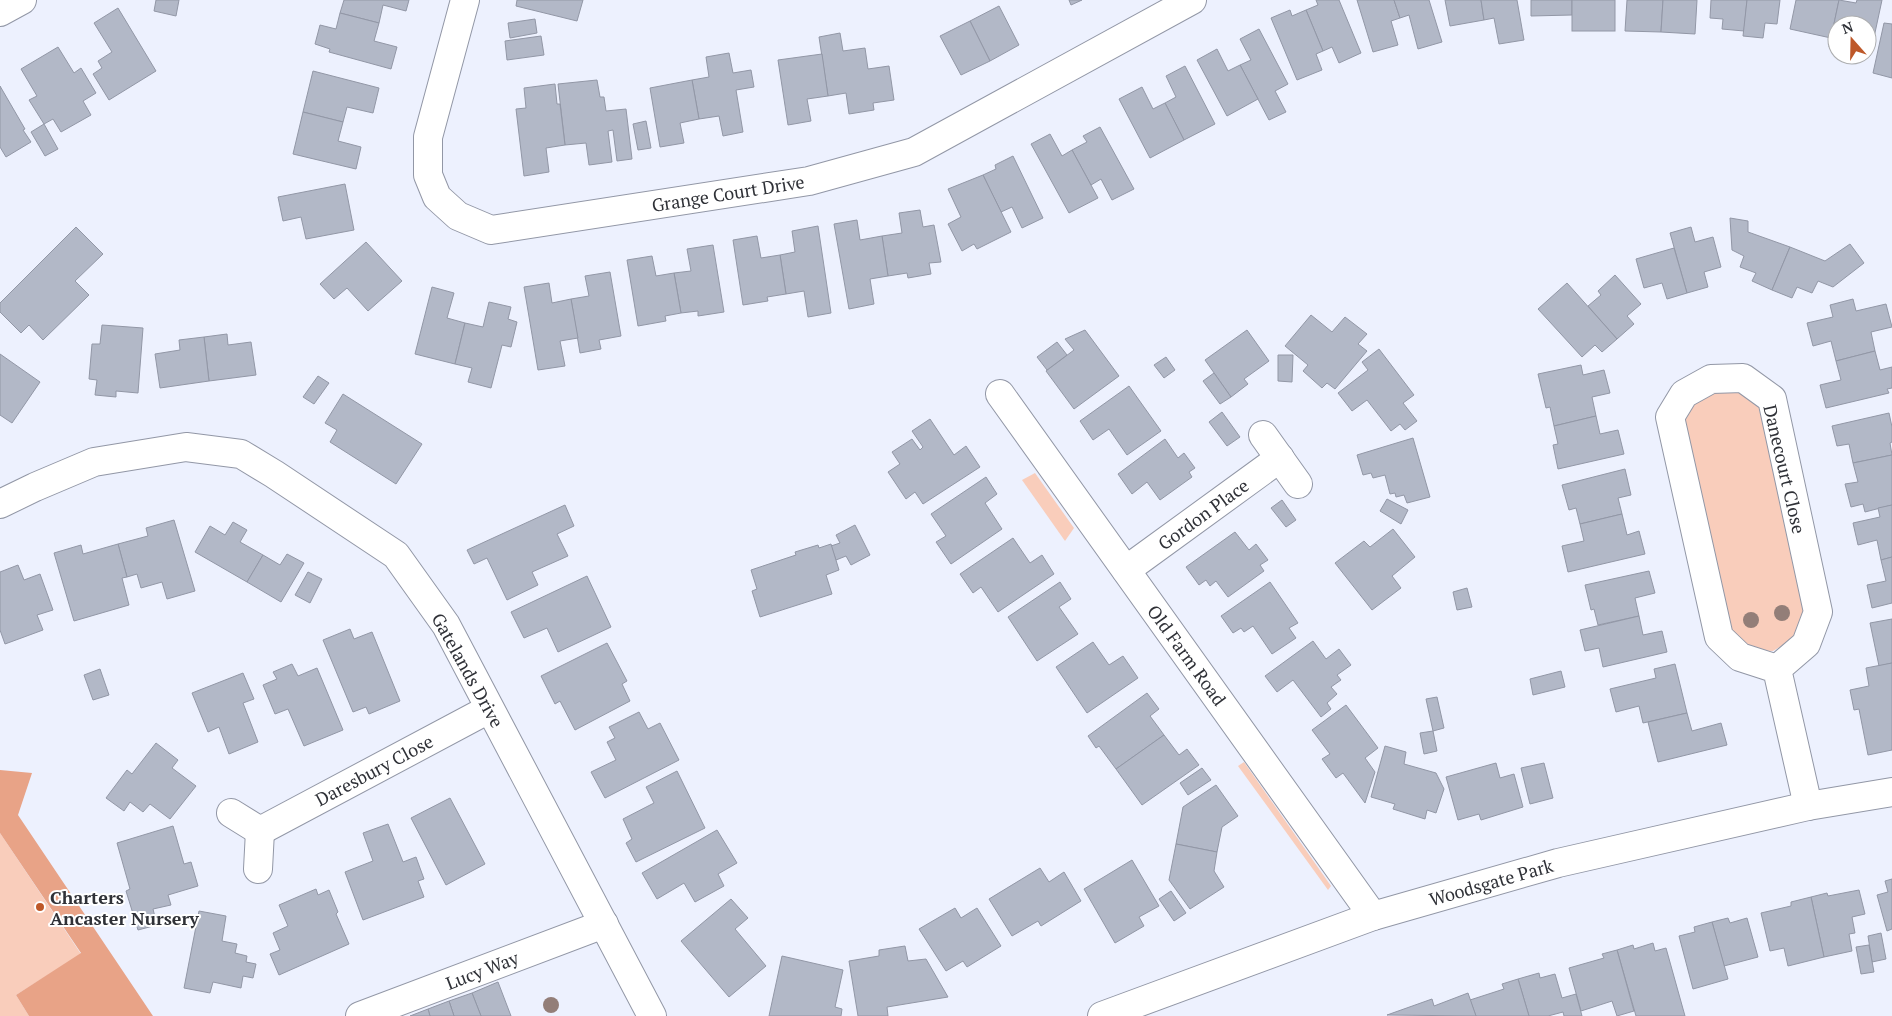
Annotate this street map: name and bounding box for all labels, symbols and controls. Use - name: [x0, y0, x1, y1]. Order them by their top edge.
- north arrow: [1827, 15, 1877, 65]
- text: N: [1839, 16, 1856, 38]
- street label: Grange Court Drive: [650, 169, 806, 217]
- street label: Danecourt Close: [1758, 402, 1812, 536]
- street label: Gordon Place: [1153, 473, 1253, 555]
- street label: Old Farm Road: [1142, 600, 1232, 710]
- street label: Gatelands Drive: [427, 608, 509, 732]
- street label: Daresbury Close: [311, 729, 437, 811]
- street label: Woodsgate Park: [1426, 853, 1557, 911]
- place label: Charters Ancaster Nursery: [50, 885, 199, 930]
- marker: Charters Ancaster Nursery: [34, 901, 46, 913]
- street label: Lucy Way: [442, 945, 523, 995]

